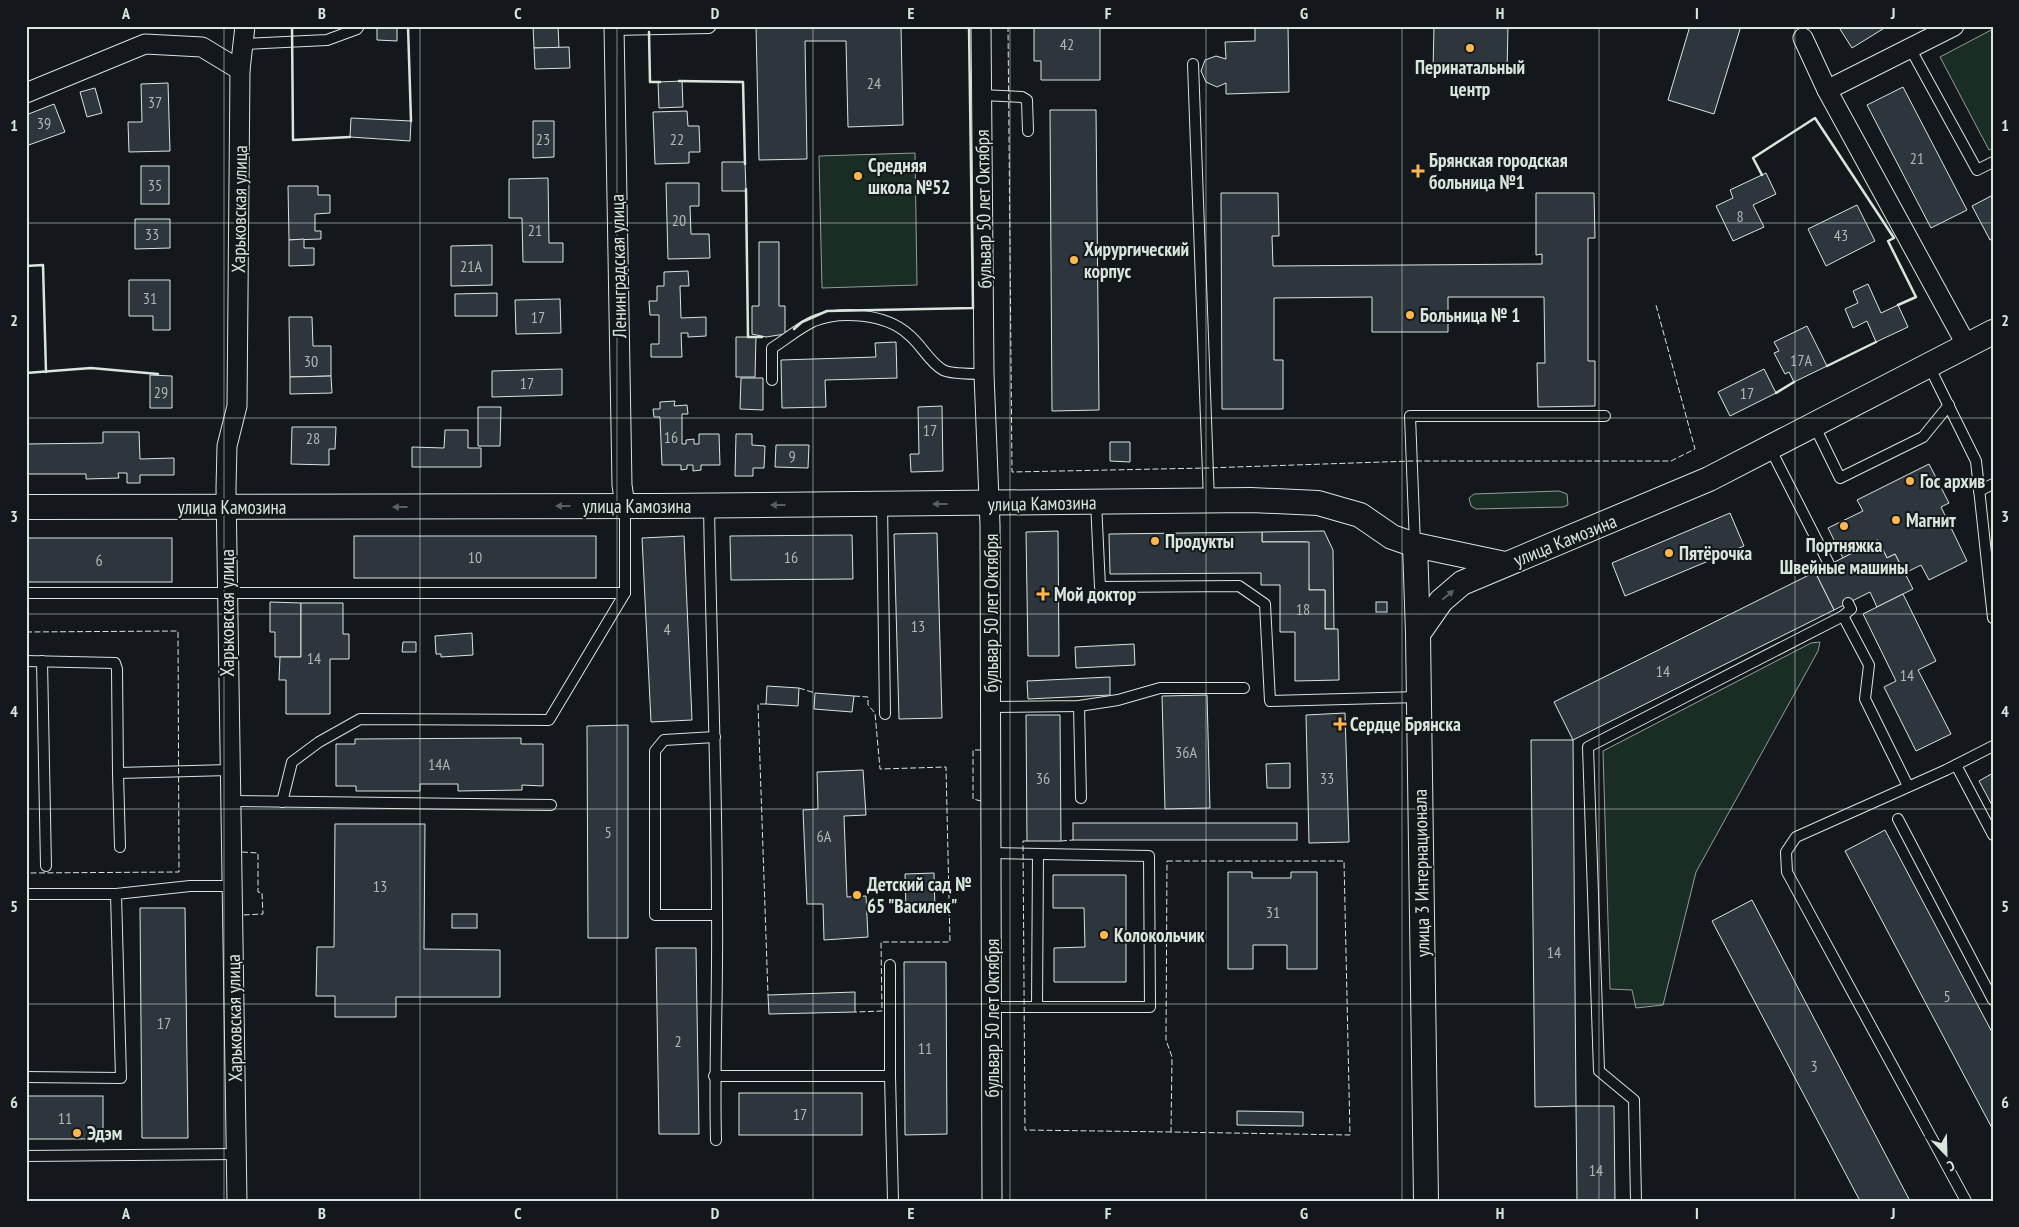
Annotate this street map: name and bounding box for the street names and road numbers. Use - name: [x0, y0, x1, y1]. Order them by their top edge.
- street label: бульвар 50 лет Октября: [970, 129, 996, 289]
- street label: Харьковская улица: [226, 145, 252, 273]
- street label: Ленинградская улица: [605, 194, 631, 339]
- street label: улица Камозина: [987, 490, 1097, 516]
- street label: улица Камозина: [583, 494, 691, 518]
- street label: улица Камозина: [178, 495, 286, 519]
- street label: улица Камозина: [1510, 508, 1620, 572]
- street label: бульвар 50 лет Октября: [979, 534, 1003, 692]
- street label: Харьковская улица: [215, 549, 239, 677]
- street label: улица 3 Интернационала: [1408, 789, 1434, 957]
- street label: бульвар 50 лет Октября: [980, 939, 1004, 1097]
- street label: Харьковская улица: [221, 954, 247, 1082]

